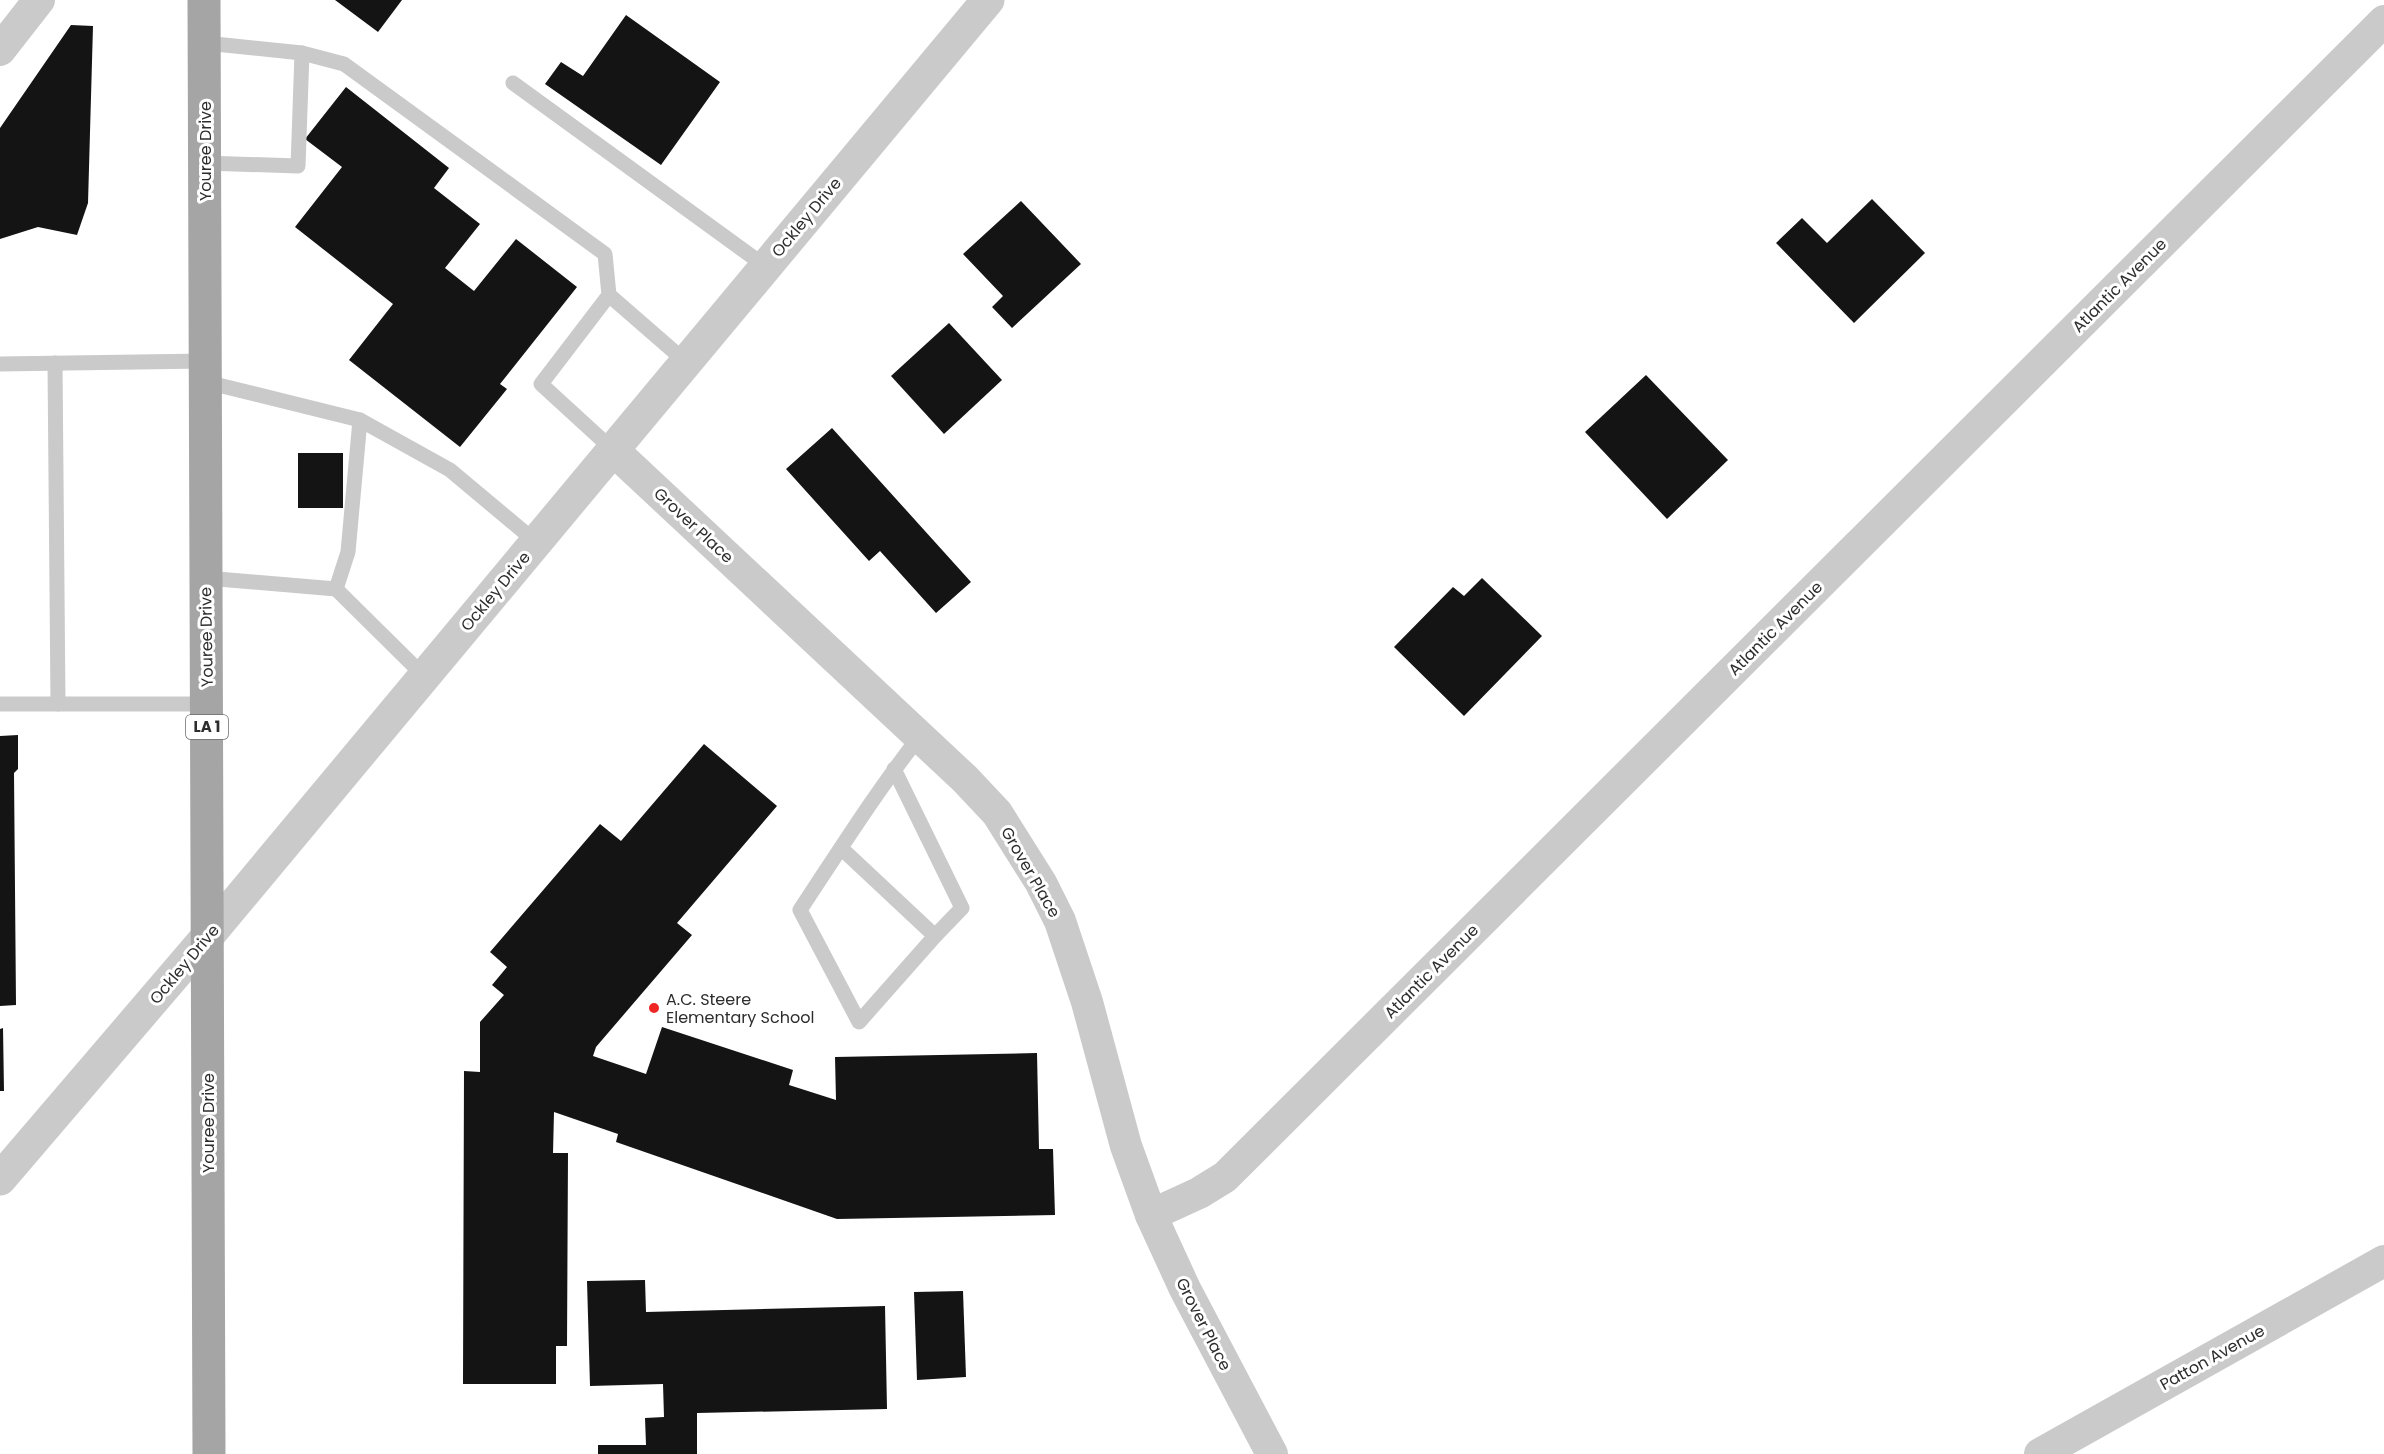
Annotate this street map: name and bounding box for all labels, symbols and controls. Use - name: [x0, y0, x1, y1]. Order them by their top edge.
- street label: Youree Drive: [194, 101, 217, 201]
- street label: Ockley Drive: [766, 172, 847, 262]
- street label: Atlantic Avenue: [2067, 233, 2172, 338]
- street label: Grover Place: [649, 482, 739, 568]
- street label: Ockley Drive: [455, 546, 536, 636]
- street label: Atlantic Avenue: [1723, 576, 1828, 681]
- street label: Youree Drive: [194, 587, 219, 687]
- road number: LA 1: [186, 715, 228, 739]
- street label: Grover Place: [995, 823, 1066, 922]
- street label: Ockley Drive: [144, 919, 225, 1009]
- street label: Atlantic Avenue: [1379, 919, 1484, 1024]
- place label: A.C. Steere Elementary School: [666, 988, 814, 1029]
- marker: A.C. Steere Elementary School: [647, 1001, 661, 1015]
- street label: Youree Drive: [197, 1073, 220, 1173]
- street label: Grover Place: [1170, 1274, 1237, 1375]
- street label: Patton Avenue: [2156, 1319, 2269, 1396]

